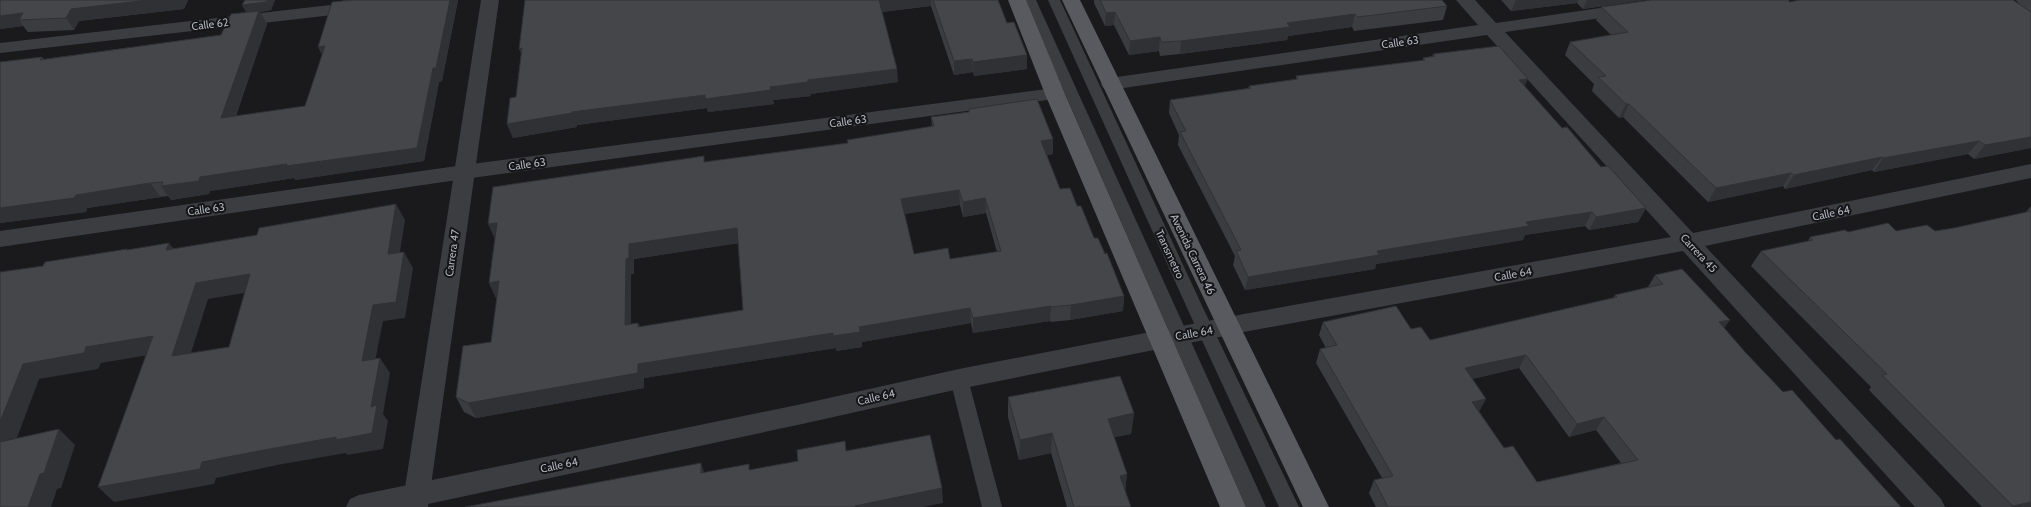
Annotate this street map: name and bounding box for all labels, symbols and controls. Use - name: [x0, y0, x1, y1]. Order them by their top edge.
- street label: Calle 62: [191, 15, 230, 33]
- street label: Calle 63: [1380, 32, 1420, 52]
- street label: Calle 63: [828, 111, 868, 131]
- street label: Calle 63: [507, 154, 547, 174]
- street label: Calle 63: [186, 199, 226, 219]
- street label: Calle 64: [1811, 202, 1852, 224]
- street label: Avenida Carrera 46: [1167, 211, 1219, 297]
- street label: Transmetro: [1153, 227, 1187, 281]
- street label: Carrera 47: [442, 228, 462, 278]
- street label: Carrera 45: [1678, 231, 1721, 275]
- street label: Calle 64: [1493, 264, 1534, 284]
- street label: Calle 64: [1174, 323, 1215, 343]
- street label: Calle 64: [856, 386, 897, 408]
- street label: Calle 64: [539, 454, 580, 476]

